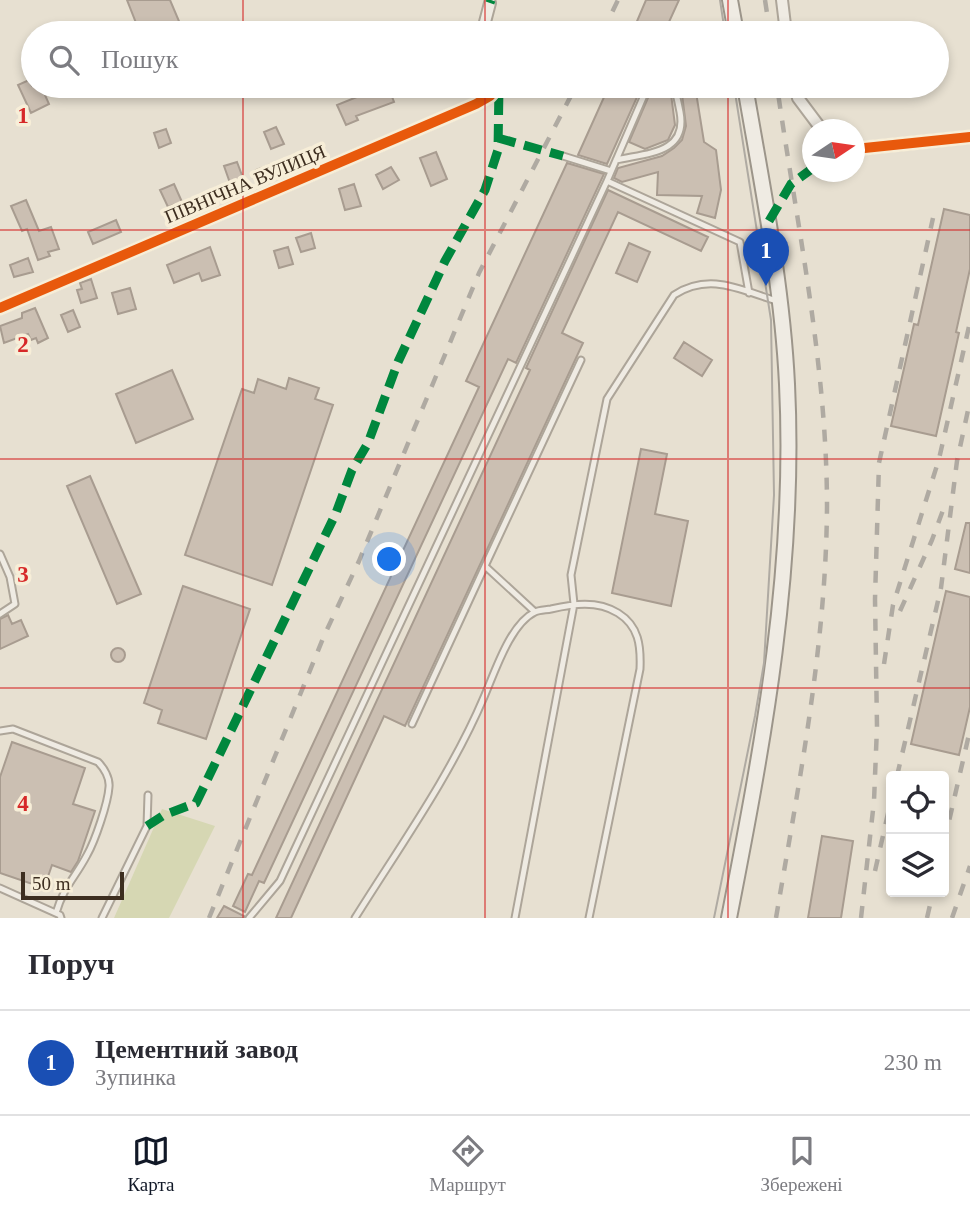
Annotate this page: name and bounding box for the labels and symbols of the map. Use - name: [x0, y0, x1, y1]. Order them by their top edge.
- text: 1: [17, 103, 29, 128]
- north arrow: [802, 119, 865, 182]
- street label: ПІВНІЧНА ВУЛИЦЯ: [161, 140, 329, 227]
- pin: 1: [743, 228, 789, 286]
- text: 2: [17, 332, 29, 357]
- your location: [372, 542, 406, 576]
- text: 3: [17, 562, 29, 587]
- text: 4: [17, 791, 29, 816]
- scale bar: [21, 869, 124, 901]

